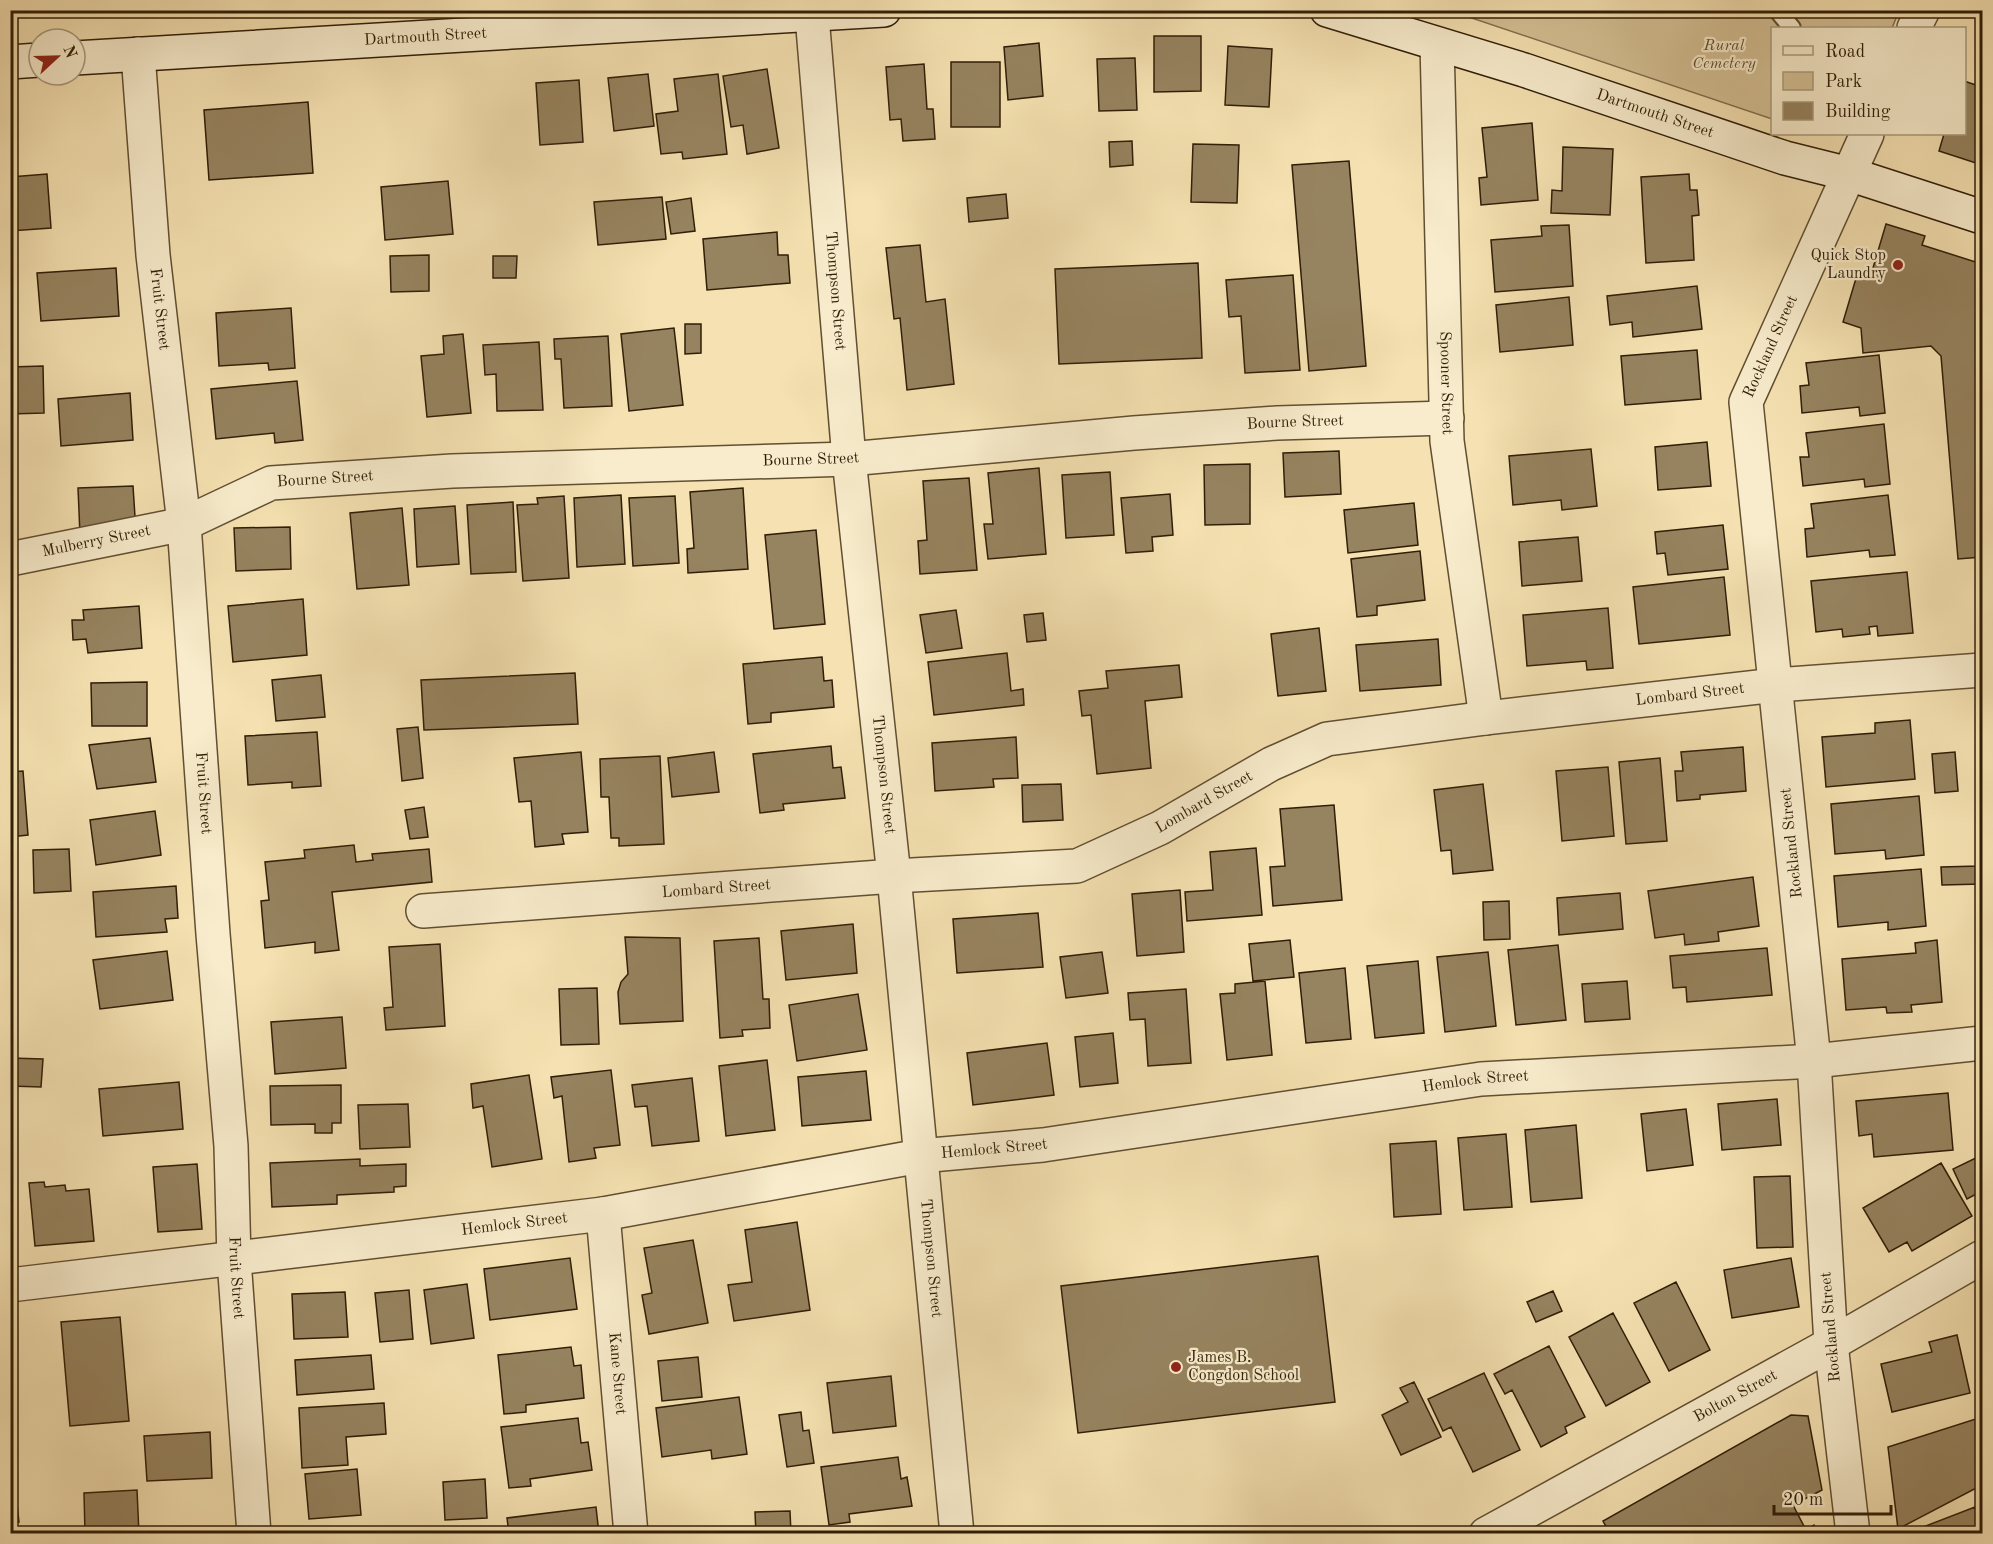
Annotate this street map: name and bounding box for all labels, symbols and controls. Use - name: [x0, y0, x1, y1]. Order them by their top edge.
- street label: Dartmouth Street: [364, 26, 488, 49]
- north arrow: [27, 27, 87, 87]
- legend: [1771, 27, 1966, 135]
- park label: Rural Cemetery: [1692, 38, 1757, 72]
- text: N: [59, 43, 79, 62]
- text: Road: [1825, 43, 1865, 61]
- text: Park: [1825, 73, 1862, 91]
- street label: Dartmouth Street: [1594, 87, 1716, 141]
- text: Building: [1825, 103, 1891, 121]
- street label: Thompson Street: [822, 231, 848, 352]
- place label: Quick Stop Laundry: [1810, 248, 1887, 282]
- marker: Quick Stop Laundry: [1891, 258, 1905, 272]
- street label: Fruit Street: [147, 267, 172, 352]
- street label: Rockland Street: [1741, 292, 1801, 400]
- street label: Spooner Street: [1436, 331, 1455, 435]
- street label: Bourne Street: [1246, 413, 1344, 433]
- street label: Bourne Street: [762, 450, 860, 470]
- street label: Bourne Street: [276, 468, 375, 491]
- street label: Mulberry Street: [41, 523, 152, 560]
- street label: Lombard Street: [1635, 681, 1746, 709]
- street label: Thompson Street: [869, 714, 897, 835]
- street label: Fruit Street: [192, 751, 214, 835]
- street label: Lombard Street: [1153, 768, 1256, 837]
- street label: Rockland Street: [1778, 787, 1806, 899]
- street label: Lombard Street: [661, 877, 772, 901]
- street label: Hemlock Street: [1421, 1068, 1529, 1096]
- street label: Hemlock Street: [940, 1136, 1049, 1162]
- street label: Thompson Street: [917, 1198, 944, 1319]
- street label: Hemlock Street: [460, 1210, 569, 1239]
- street label: Fruit Street: [225, 1236, 246, 1320]
- street label: Rockland Street: [1818, 1271, 1844, 1383]
- street label: Kane Street: [605, 1331, 629, 1416]
- place label: James B. Congdon School: [1188, 1350, 1299, 1384]
- marker: James B. Congdon School: [1169, 1360, 1183, 1374]
- street label: Bolton Street: [1691, 1367, 1780, 1426]
- scale bar: [1774, 1478, 1891, 1516]
- text: 20 m: [1783, 1491, 1823, 1509]

